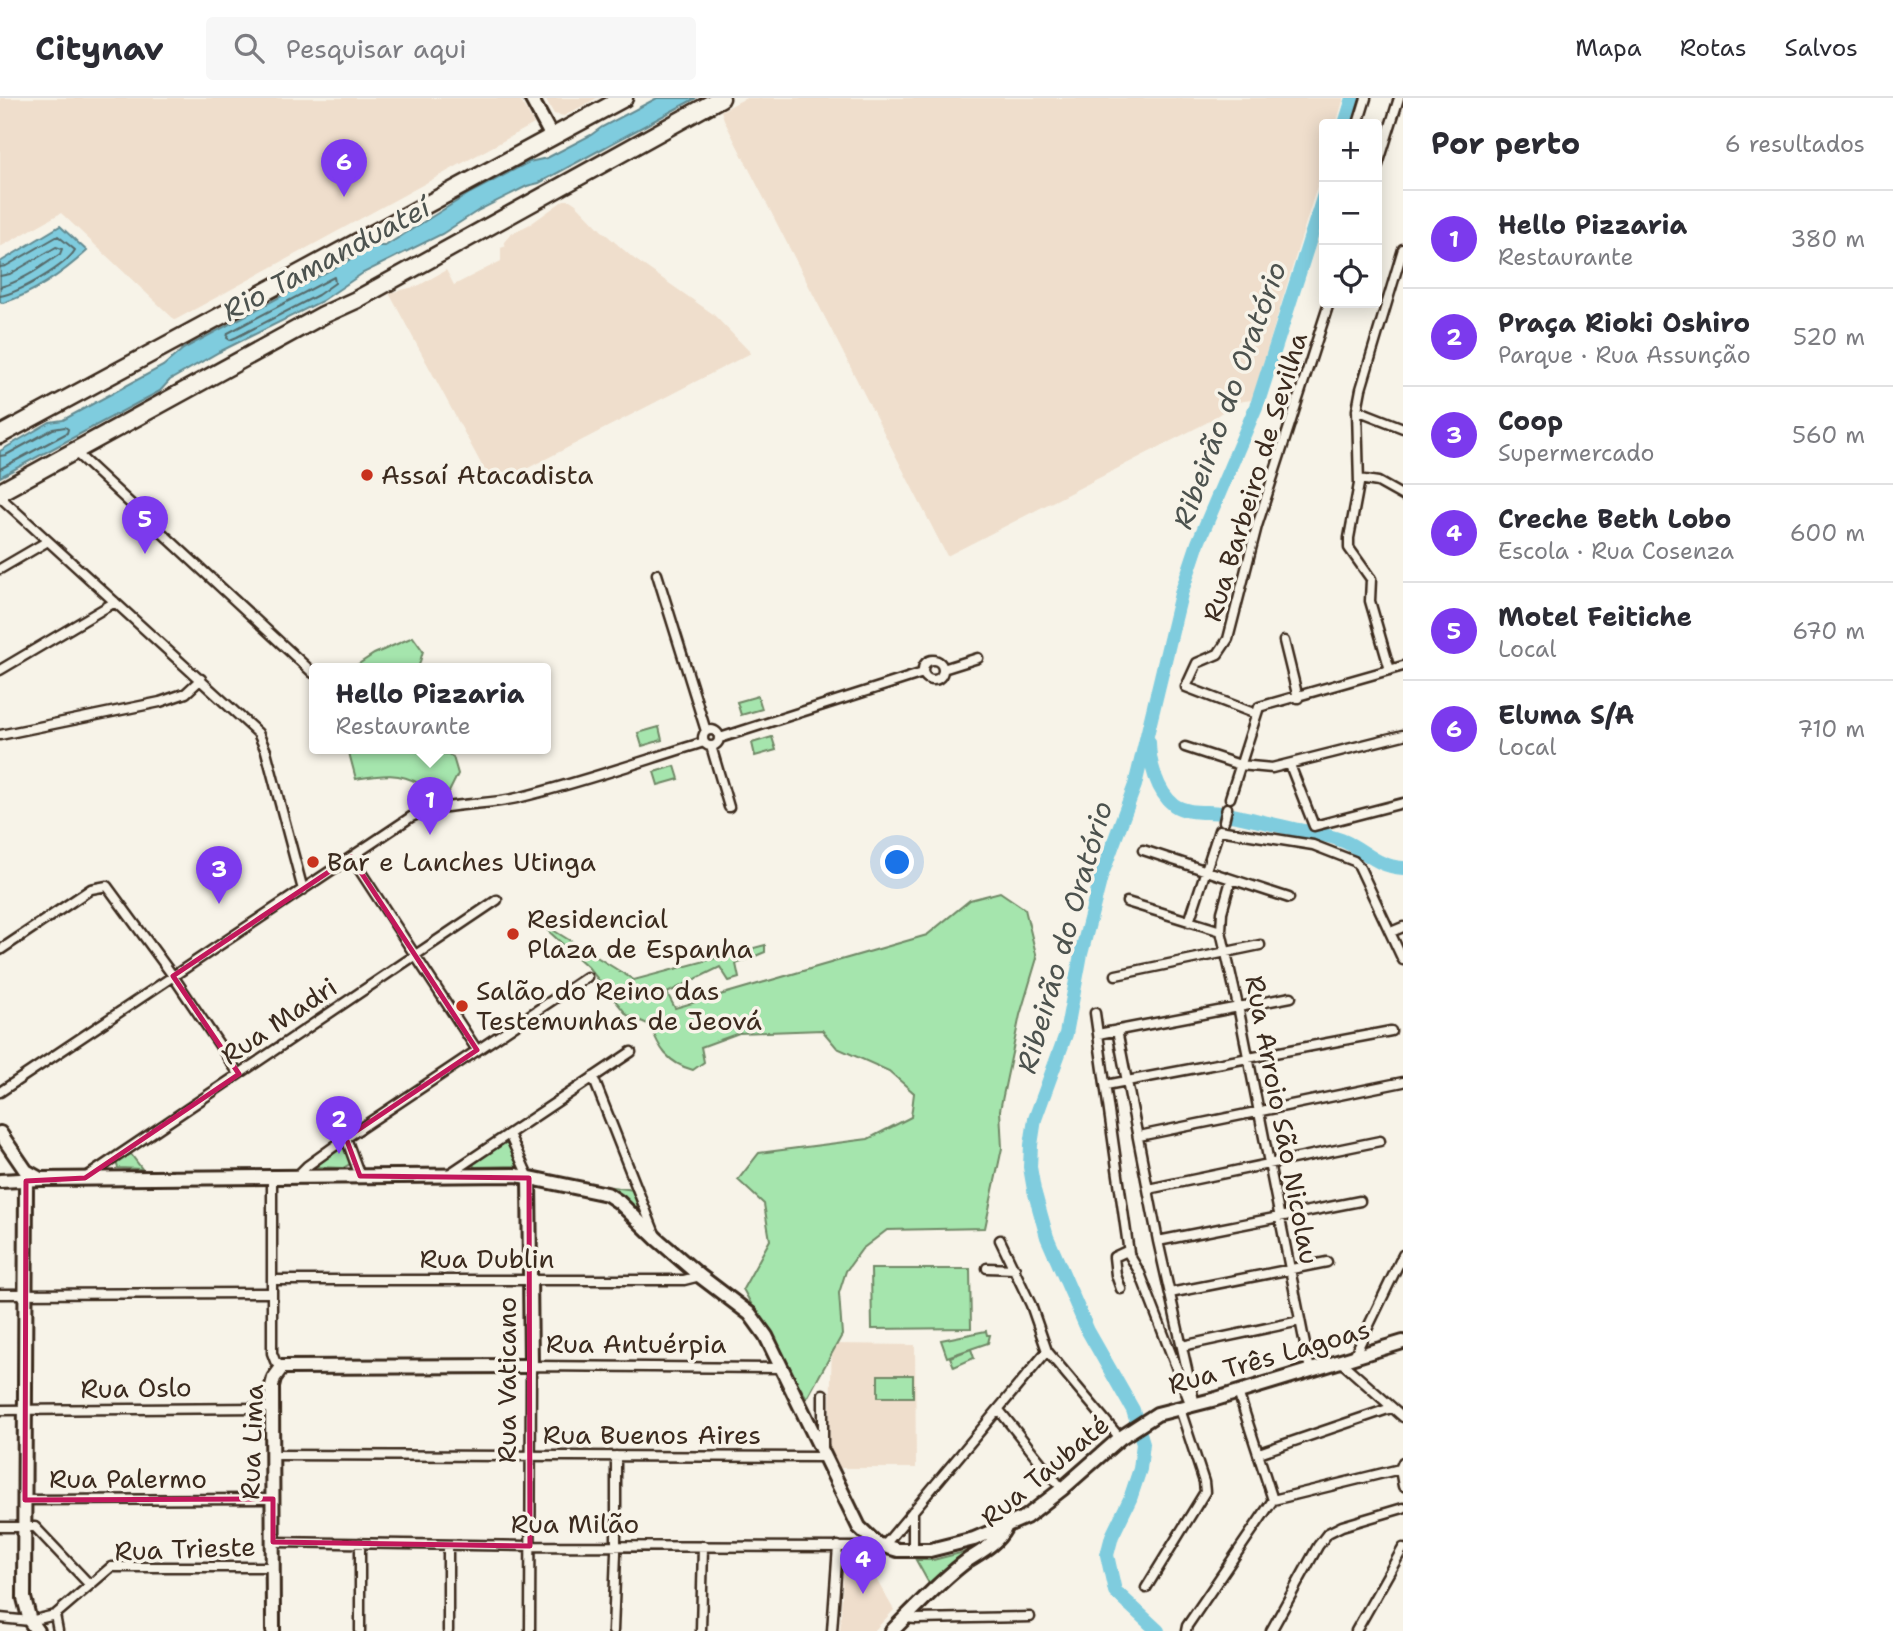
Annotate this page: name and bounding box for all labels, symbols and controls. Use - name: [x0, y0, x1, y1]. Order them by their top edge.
- search box: [206, 17, 696, 80]
- text: Citynav: [35, 26, 164, 71]
- icon: search: [230, 29, 268, 67]
- text: Pesquisar aqui: [286, 31, 467, 66]
- text: Mapa: [1575, 32, 1642, 64]
- text: Rotas: [1680, 32, 1747, 64]
- text: Salvos: [1785, 32, 1858, 64]
- map controls: [1319, 119, 1382, 308]
- button: +: [1319, 119, 1382, 182]
- text: Por perto: [1431, 123, 1580, 164]
- text: 6 resultados: [1725, 129, 1865, 159]
- pin: 6: [321, 139, 367, 197]
- button: −: [1319, 182, 1382, 245]
- water label: Rio Tamanduateí: [215, 187, 439, 330]
- text: Hello Pizzaria: [1498, 207, 1687, 242]
- text: 1: [1449, 224, 1459, 254]
- text: 380 m: [1790, 224, 1865, 254]
- text: Restaurante: [1498, 242, 1633, 272]
- button: locate: [1319, 245, 1382, 308]
- water label: Ribeirão do Oratório: [1163, 256, 1295, 534]
- text: Praça Rioki Oshiro: [1498, 305, 1750, 340]
- text: 2: [1446, 322, 1462, 352]
- text: 520 m: [1793, 322, 1865, 352]
- street label: Rua Barbeiro de Sevilha: [1194, 328, 1315, 626]
- text: Parque · Rua Assunção: [1498, 340, 1751, 370]
- text: Coop: [1498, 403, 1563, 438]
- text: 3: [1446, 420, 1462, 450]
- text: 560 m: [1792, 420, 1865, 450]
- text: Supermercado: [1498, 438, 1654, 468]
- place label: Assaí Atacadista: [381, 457, 593, 492]
- marker: Assaí Atacadista: [359, 467, 375, 483]
- pin: 5: [122, 496, 168, 554]
- text: Creche Beth Lobo: [1498, 501, 1731, 536]
- text: 4: [1446, 518, 1462, 548]
- text: 600 m: [1790, 518, 1865, 548]
- text: Escola · Rua Cosenza: [1498, 536, 1734, 566]
- text: Motel Feitiche: [1498, 599, 1692, 634]
- text: 5: [1447, 616, 1461, 646]
- text: 670 m: [1792, 616, 1865, 646]
- text: Local: [1498, 634, 1556, 664]
- popup: [309, 663, 551, 754]
- text: Hello Pizzaria: [335, 676, 525, 711]
- text: Eluma S/A: [1498, 697, 1634, 732]
- text: Restaurante: [335, 711, 471, 741]
- text: 6: [1446, 714, 1462, 744]
- text: 710 m: [1797, 714, 1865, 744]
- text: Local: [1498, 732, 1556, 762]
- pin: 1: [407, 777, 453, 835]
- water label: Ribeirão do Oratório: [1007, 796, 1121, 1078]
- place label: Bar e Lanches Utinga: [327, 844, 596, 879]
- your location: [880, 845, 914, 879]
- pin: 3: [196, 846, 242, 904]
- marker: Bar e Lanches Utinga: [305, 854, 321, 870]
- place label: Residencial Plaza de Espanha: [527, 901, 753, 966]
- marker: Residencial Plaza de Espanha: [505, 926, 521, 942]
- street label: Rua Madri: [214, 969, 344, 1072]
- street label: Rua Arroio São Nicolau: [1237, 972, 1328, 1267]
- place label: Salão do Reino das Testemunhas de Jeová: [476, 973, 762, 1038]
- marker: Salão do Reino das Testemunhas de Jeová: [454, 998, 470, 1014]
- pin: 2: [316, 1096, 362, 1154]
- street label: Rua Dublin: [419, 1241, 555, 1276]
- street label: Rua Vaticano: [489, 1297, 524, 1463]
- street label: Rua Três Lagoas: [1164, 1311, 1374, 1402]
- street label: Rua Antuérpia: [546, 1326, 726, 1361]
- street label: Rua Oslo: [80, 1369, 192, 1406]
- street label: Rua Lima: [232, 1383, 271, 1501]
- street label: Rua Taubaté: [973, 1407, 1116, 1535]
- street label: Rua Buenos Aires: [543, 1417, 761, 1452]
- street label: Rua Palermo: [49, 1461, 207, 1496]
- street label: Rua Milão: [511, 1506, 639, 1541]
- street label: Rua Trieste: [114, 1529, 256, 1568]
- pin: 4: [840, 1536, 886, 1594]

